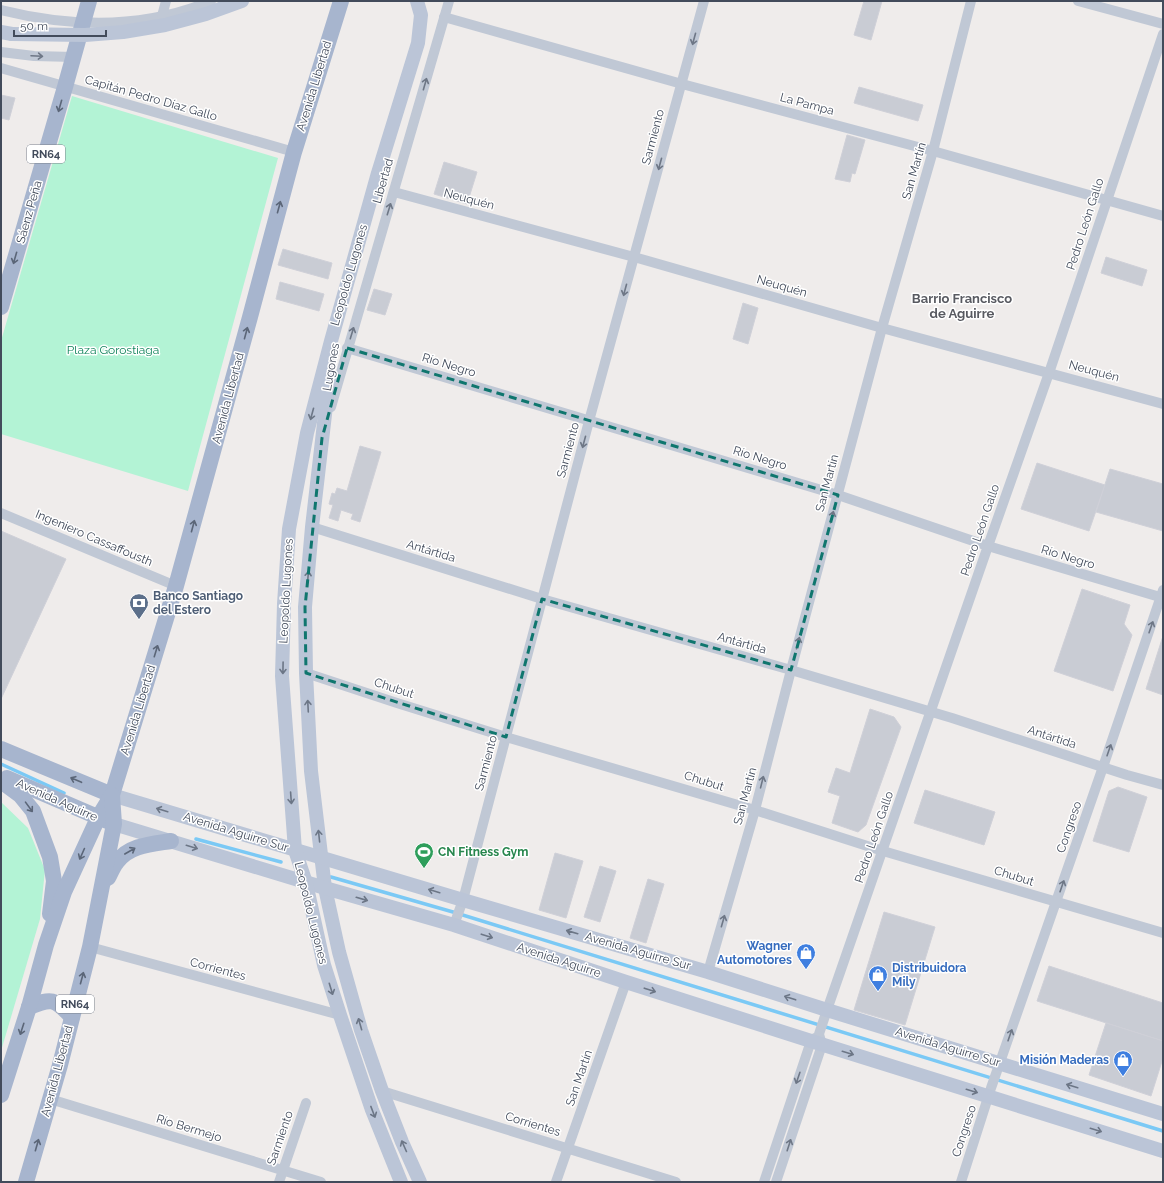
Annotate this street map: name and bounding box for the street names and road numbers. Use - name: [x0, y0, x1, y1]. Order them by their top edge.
- street label: Avenida Libertad: [294, 39, 334, 133]
- street label: Capitán Pedro Díaz Gallo: [83, 72, 219, 124]
- street label: La Pampa: [778, 90, 836, 118]
- street label: Sarmiento: [639, 108, 667, 166]
- street label: San Martín: [899, 141, 929, 201]
- road number: RN64: [27, 145, 65, 163]
- street label: Libertad: [370, 157, 396, 205]
- street label: Pedro León Gallo: [1064, 176, 1106, 272]
- street label: Sáenz Peña: [13, 179, 45, 245]
- street label: Neuquén: [442, 186, 496, 212]
- street label: Leopoldo Lugones: [328, 222, 370, 327]
- street label: Neuquén: [755, 272, 809, 300]
- street label: Lugones: [320, 342, 342, 392]
- street label: Río Negro: [420, 350, 478, 380]
- street label: Avenida Libertad: [209, 351, 247, 445]
- street label: Neuquén: [1067, 358, 1121, 384]
- street label: Sarmiento: [554, 421, 582, 479]
- street label: Río Negro: [731, 443, 789, 473]
- street label: San Martín: [813, 453, 841, 513]
- street label: Pedro León Gallo: [958, 482, 1002, 578]
- street label: Ingeniero Cassaffousth: [33, 507, 155, 569]
- street label: Antártida: [405, 537, 457, 565]
- street label: Leopoldo Lugones: [276, 538, 296, 644]
- street label: Río Negro: [1039, 542, 1097, 572]
- street label: Antártida: [716, 629, 768, 657]
- street label: Avenida Libertad: [118, 663, 158, 757]
- street label: Chubut: [372, 675, 416, 701]
- street label: Antártida: [1026, 723, 1078, 751]
- street label: Sarmiento: [472, 734, 500, 792]
- street label: San Martín: [731, 766, 759, 826]
- street label: Chubut: [682, 768, 726, 794]
- street label: Avenida Aguirre: [14, 776, 100, 824]
- street label: Pedro León Gallo: [852, 789, 896, 885]
- street label: Congreso: [1054, 799, 1084, 855]
- street label: Avenida Aguirre Sur: [182, 809, 291, 855]
- street label: Leopoldo Lugones: [292, 860, 331, 966]
- street label: Chubut: [992, 863, 1036, 889]
- street label: Avenida Aguirre Sur: [584, 929, 693, 973]
- street label: Avenida Aguirre: [515, 940, 603, 980]
- street label: Corrientes: [189, 955, 248, 983]
- road number: RN64: [56, 995, 94, 1013]
- street label: Avenida Libertad: [38, 1024, 76, 1118]
- street label: Avenida Aguirre Sur: [894, 1024, 1003, 1070]
- street label: San Martín: [563, 1048, 595, 1108]
- street label: Congreso: [949, 1103, 979, 1159]
- street label: Sarmiento: [264, 1109, 296, 1167]
- street label: Corrientes: [504, 1109, 563, 1139]
- street label: Río Bermejo: [155, 1111, 223, 1145]

